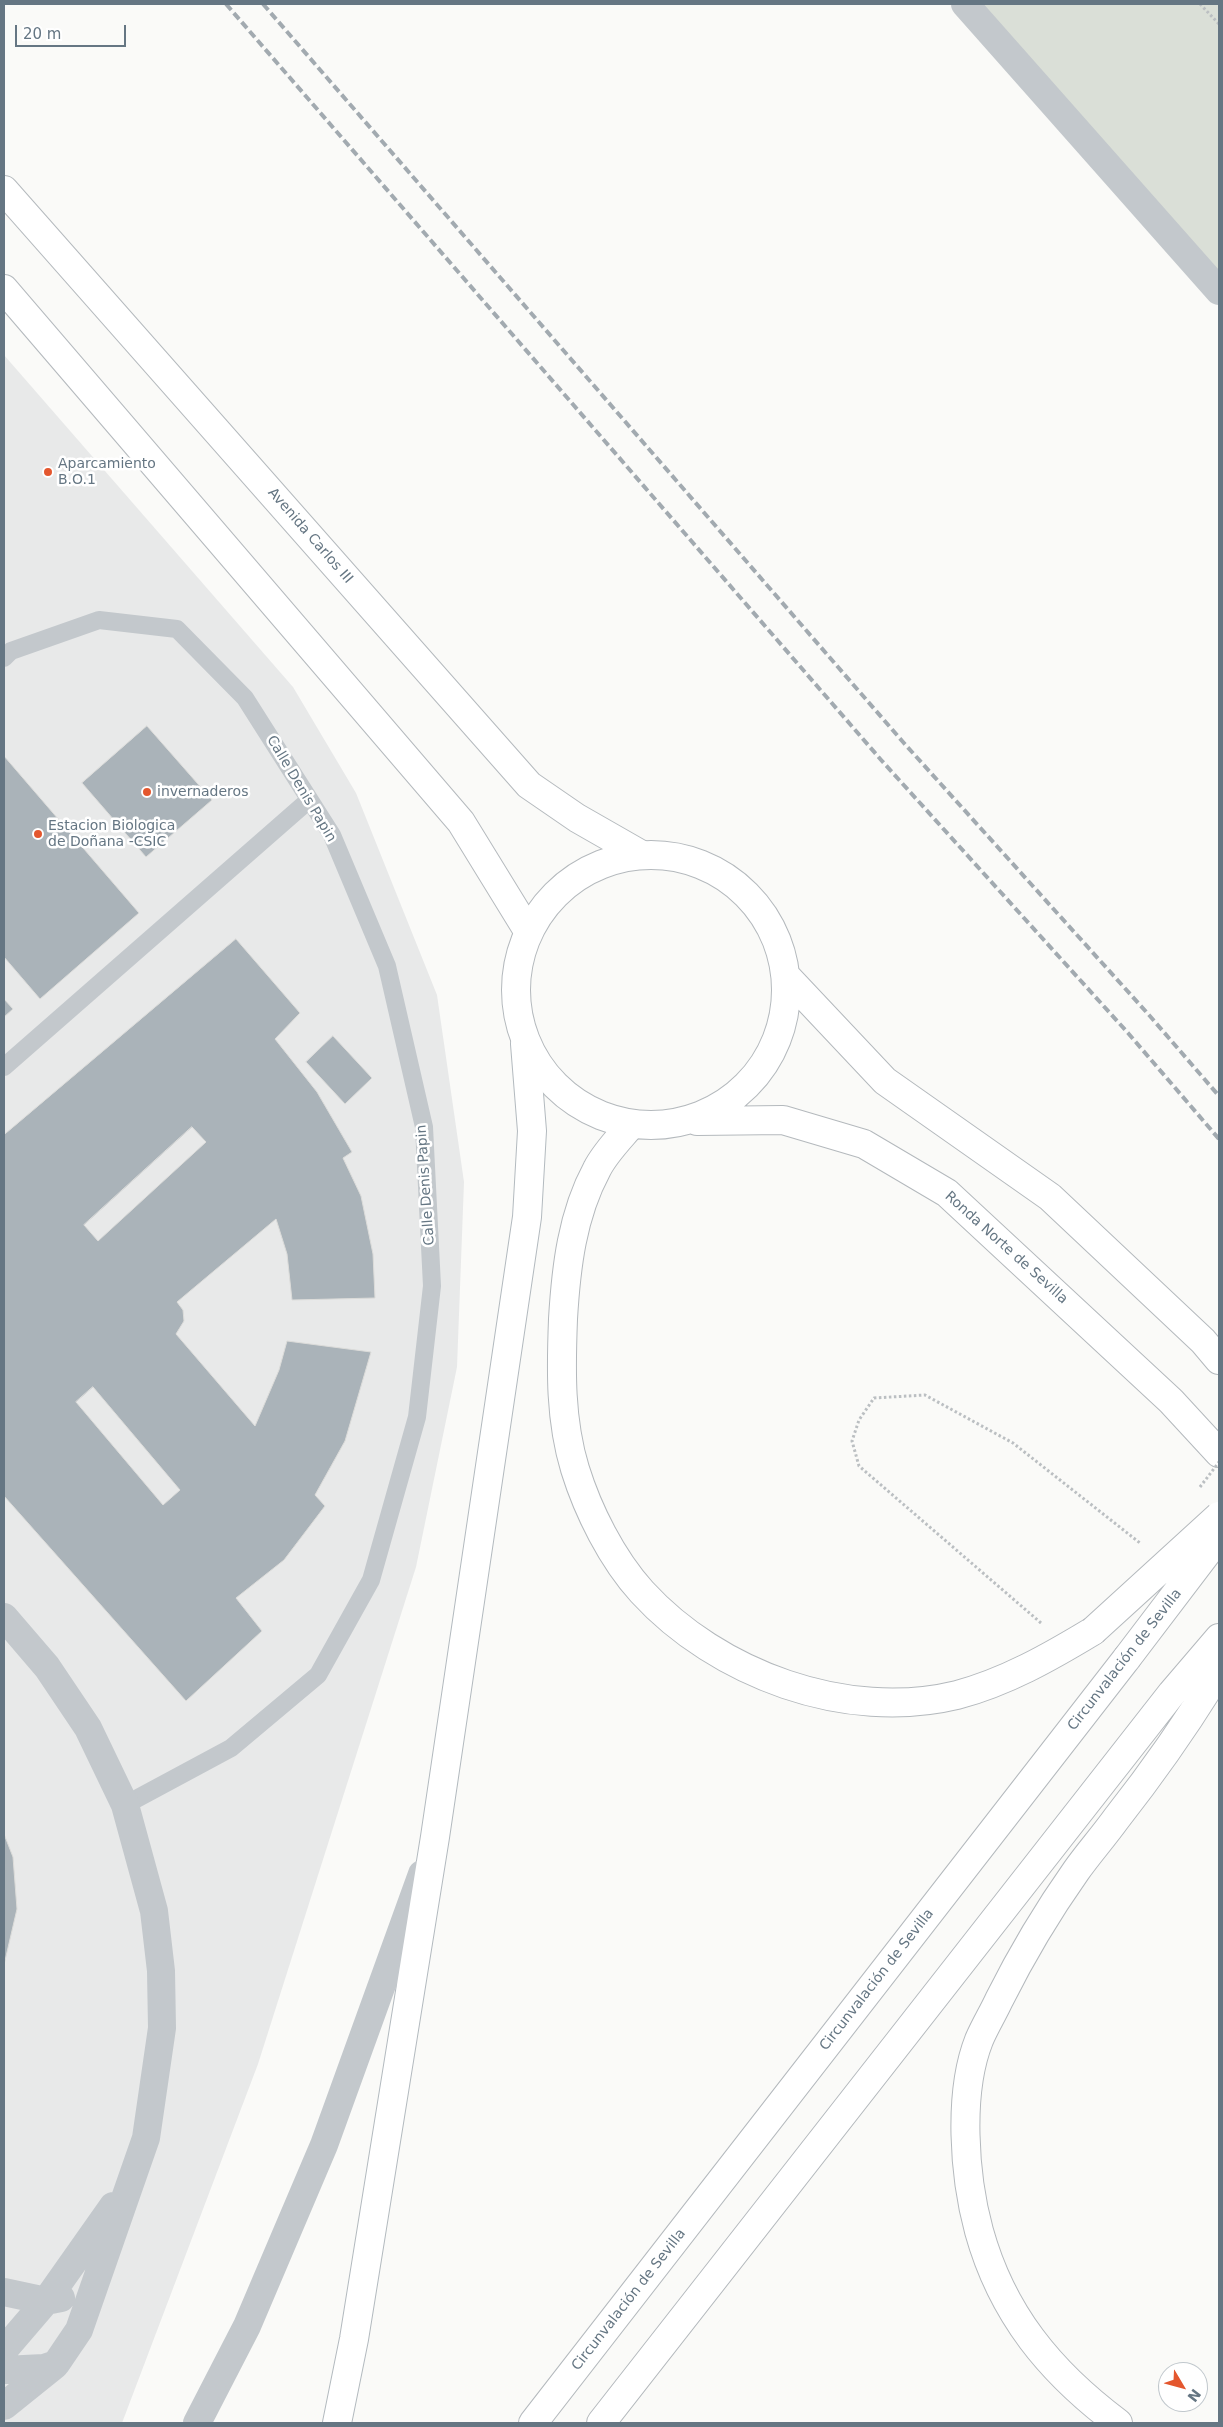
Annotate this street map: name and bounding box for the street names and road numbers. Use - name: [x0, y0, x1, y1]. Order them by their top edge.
- street label: Avenida Carlos III: [264, 485, 356, 587]
- street label: Calle Denis Papin: [263, 733, 339, 845]
- street label: Calle Denis Papin: [413, 1124, 439, 1246]
- street label: Ronda Norte de Sevilla: [941, 1188, 1071, 1308]
- street label: Circunvalación de Sevilla: [1064, 1586, 1186, 1734]
- street label: Circunvalación de Sevilla: [816, 1906, 938, 2054]
- street label: Circunvalación de Sevilla: [568, 2226, 690, 2374]

